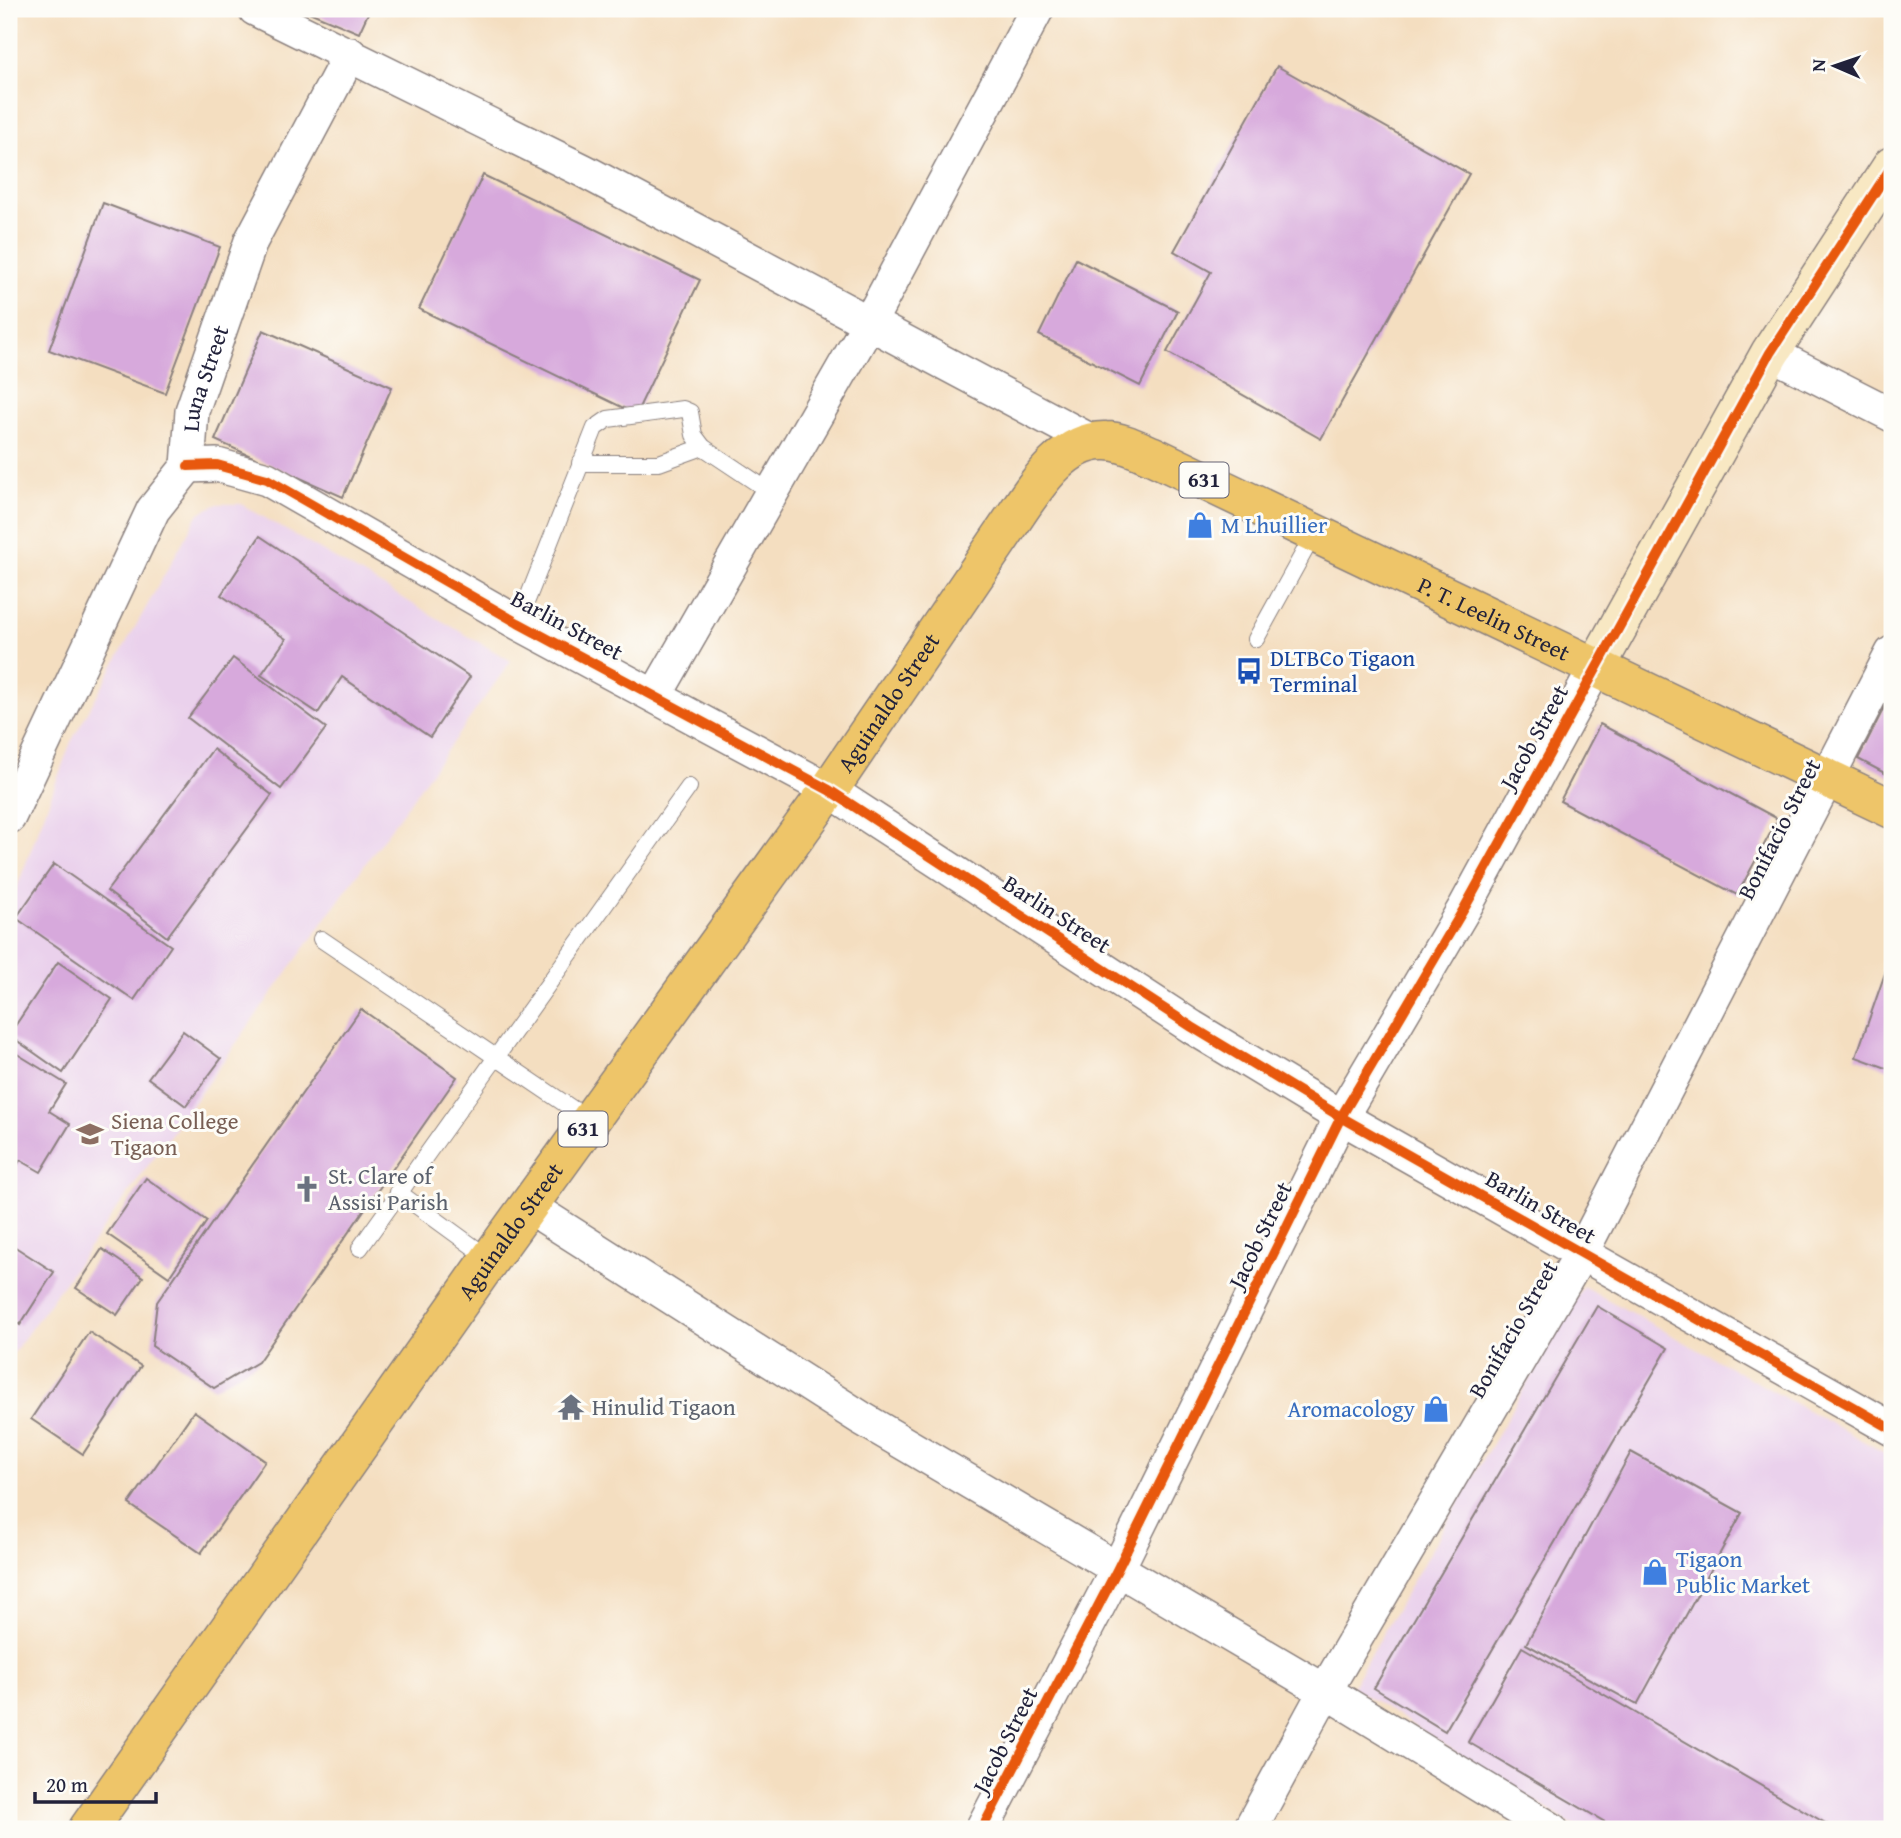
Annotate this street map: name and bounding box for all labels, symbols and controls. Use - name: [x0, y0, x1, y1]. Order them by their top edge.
- north arrow: [1800, 32, 1870, 102]
- text: N: [1804, 58, 1832, 72]
- street label: Luna Street: [174, 320, 237, 433]
- road number: 631: [1180, 462, 1228, 498]
- place label: M Lhuillier: [1221, 508, 1328, 541]
- shop icon: M Lhuillier: [1185, 510, 1215, 540]
- street label: P. T. Leelin Street: [1413, 568, 1576, 669]
- street label: Barlin Street: [505, 581, 629, 668]
- street label: Aguinaldo Street: [829, 626, 947, 778]
- place label: DLTBCo Tigaon Terminal: [1270, 641, 1415, 700]
- bus stop icon: DLTBCo Tigaon Terminal: [1234, 656, 1264, 686]
- street label: Jacob Street: [1490, 678, 1576, 798]
- street label: Bonifacio Street: [1729, 753, 1828, 905]
- street label: Barlin Street: [997, 866, 1118, 961]
- place label: Siena College Tigaon: [111, 1104, 239, 1163]
- road number: 631: [558, 1112, 608, 1146]
- school or university icon: Siena College Tigaon: [75, 1119, 105, 1149]
- street label: Aguinaldo Street: [449, 1155, 571, 1306]
- place label: St. Clare of Assisi Parish: [328, 1159, 449, 1218]
- street label: Barlin Street: [1480, 1162, 1603, 1251]
- church icon: St. Clare of Assisi Parish: [292, 1174, 322, 1204]
- street label: Jacob Street: [1218, 1176, 1300, 1296]
- street label: Bonifacio Street: [1460, 1254, 1565, 1404]
- place label: Hinulid Tigaon: [592, 1390, 736, 1423]
- temple icon: Hinulid Tigaon: [556, 1392, 586, 1422]
- place label: Aromacology: [1288, 1392, 1416, 1425]
- shop icon: Aromacology: [1421, 1394, 1451, 1424]
- place label: Tigaon Public Market: [1676, 1542, 1810, 1601]
- shop icon: Tigaon Public Market: [1640, 1557, 1670, 1587]
- street label: Jacob Street: [962, 1681, 1045, 1801]
- scale bar: [35, 1761, 156, 1805]
- text: 20 m: [46, 1769, 88, 1800]

